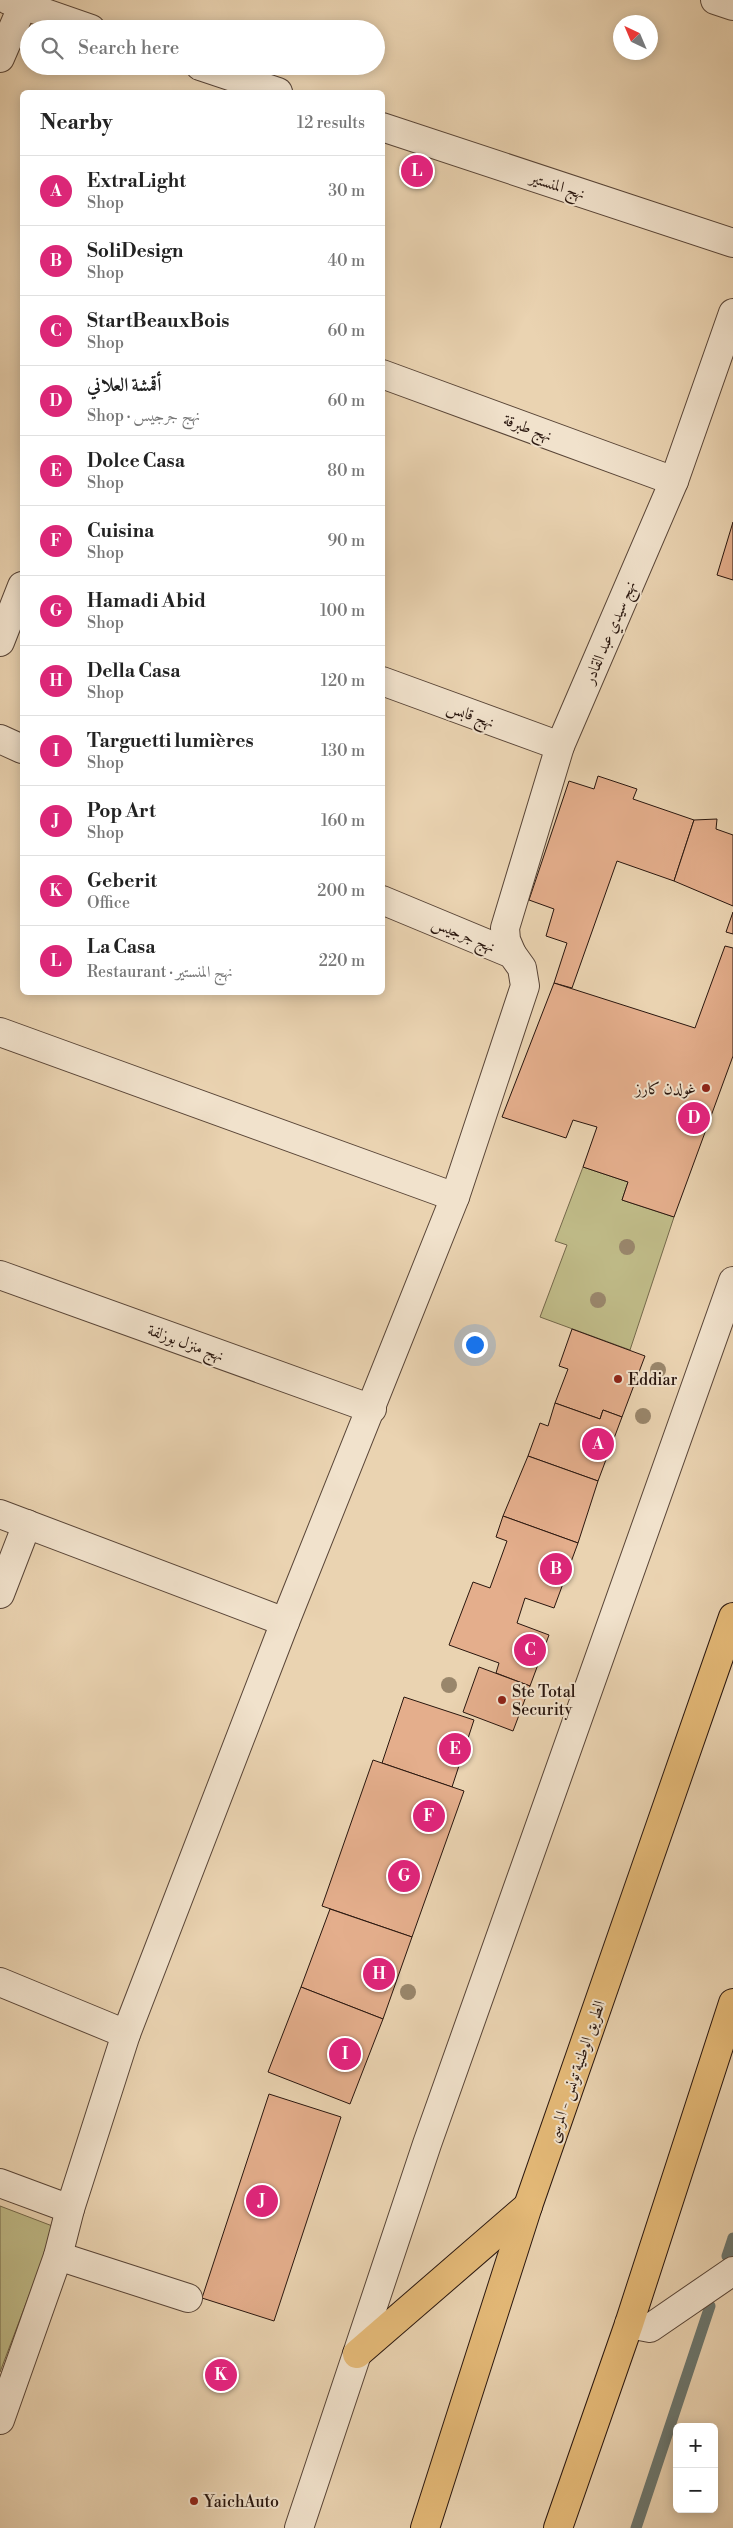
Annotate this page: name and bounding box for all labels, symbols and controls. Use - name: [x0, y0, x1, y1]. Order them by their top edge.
- north arrow: [613, 15, 658, 60]
- search box: [20, 20, 385, 75]
- icon: search: [38, 34, 66, 62]
- text: Search here: [78, 36, 179, 60]
- text: Nearby: [40, 110, 113, 136]
- text: 12 results: [297, 113, 365, 133]
- pin: L: [401, 152, 433, 190]
- street label: نهج المنستير: [524, 167, 588, 208]
- text: ExtraLight: [87, 169, 186, 193]
- text: A: [50, 181, 62, 201]
- text: 30 m: [328, 181, 365, 201]
- text: Shop: [87, 193, 124, 213]
- text: SoliDesign: [87, 239, 183, 263]
- text: B: [50, 251, 62, 271]
- text: 40 m: [328, 251, 365, 271]
- text: Shop: [87, 263, 124, 283]
- text: StartBeauxBois: [87, 309, 229, 333]
- text: C: [50, 321, 62, 341]
- text: 60 m: [327, 321, 365, 341]
- text: Shop: [87, 333, 124, 353]
- text: أقمشة العلاني: [87, 373, 161, 397]
- text: D: [50, 391, 62, 411]
- text: 60 m: [327, 391, 365, 411]
- text: Shop · نهج جرجيس: [87, 406, 200, 426]
- street label: نهج طبرقة: [499, 410, 555, 450]
- text: Dolce Casa: [87, 449, 185, 473]
- text: E: [50, 461, 62, 481]
- text: 80 m: [327, 461, 365, 481]
- text: Shop: [87, 473, 124, 493]
- text: Cuisina: [87, 519, 154, 543]
- text: F: [50, 531, 62, 551]
- text: 90 m: [327, 531, 365, 551]
- text: Shop: [87, 543, 124, 563]
- street label: نهج سيدي عبد القادر: [578, 578, 644, 690]
- text: Hamadi Abid: [87, 589, 206, 613]
- text: G: [50, 601, 62, 621]
- text: 100 m: [320, 601, 365, 621]
- text: Shop: [87, 613, 124, 633]
- text: Della Casa: [87, 659, 180, 683]
- text: H: [49, 671, 63, 691]
- text: 120 m: [321, 671, 365, 691]
- text: Shop: [87, 683, 124, 703]
- street label: نهج قابس: [443, 697, 497, 737]
- text: Targuetti lumières: [87, 729, 254, 753]
- text: I: [53, 741, 59, 761]
- text: 130 m: [321, 741, 365, 761]
- text: Shop: [87, 753, 124, 773]
- text: Pop Art: [87, 799, 156, 823]
- text: J: [53, 811, 59, 831]
- text: 160 m: [321, 811, 365, 831]
- text: Shop: [87, 823, 124, 843]
- text: Geberit: [87, 869, 157, 893]
- text: K: [50, 881, 62, 901]
- text: 200 m: [317, 881, 365, 901]
- text: Office: [87, 893, 130, 913]
- street label: نهج جرجيس: [427, 913, 498, 961]
- text: La Casa: [87, 935, 155, 959]
- text: L: [51, 951, 61, 971]
- text: 220 m: [319, 951, 365, 971]
- text: Restaurant · نهج المنستير: [87, 962, 233, 982]
- place label: غولدن كارز: [633, 1079, 696, 1099]
- marker: غولدن كارز: [700, 1082, 712, 1094]
- pin: D: [678, 1099, 710, 1137]
- street label: نهج منزل بوزلفة: [143, 1320, 227, 1370]
- your location: [462, 1332, 488, 1358]
- place label: Eddiar: [628, 1370, 678, 1390]
- marker: Eddiar: [612, 1373, 624, 1385]
- pin: A: [582, 1425, 614, 1463]
- pin: B: [540, 1550, 572, 1588]
- pin: C: [514, 1631, 546, 1669]
- place label: Ste Total Security: [512, 1682, 576, 1720]
- marker: Ste Total Security: [496, 1694, 508, 1706]
- pin: E: [439, 1730, 471, 1768]
- pin: F: [413, 1797, 445, 1835]
- pin: G: [388, 1857, 420, 1895]
- pin: H: [363, 1955, 395, 1993]
- street label: الطريق الوطنية تونس - المرسى: [542, 1998, 611, 2145]
- pin: I: [329, 2035, 361, 2073]
- pin: J: [246, 2182, 278, 2220]
- pin: K: [205, 2356, 237, 2394]
- map controls: [673, 2423, 718, 2513]
- button: +: [673, 2423, 718, 2468]
- button: −: [673, 2468, 718, 2513]
- place label: YaichAuto: [203, 2492, 279, 2512]
- marker: YaichAuto: [188, 2495, 200, 2507]

